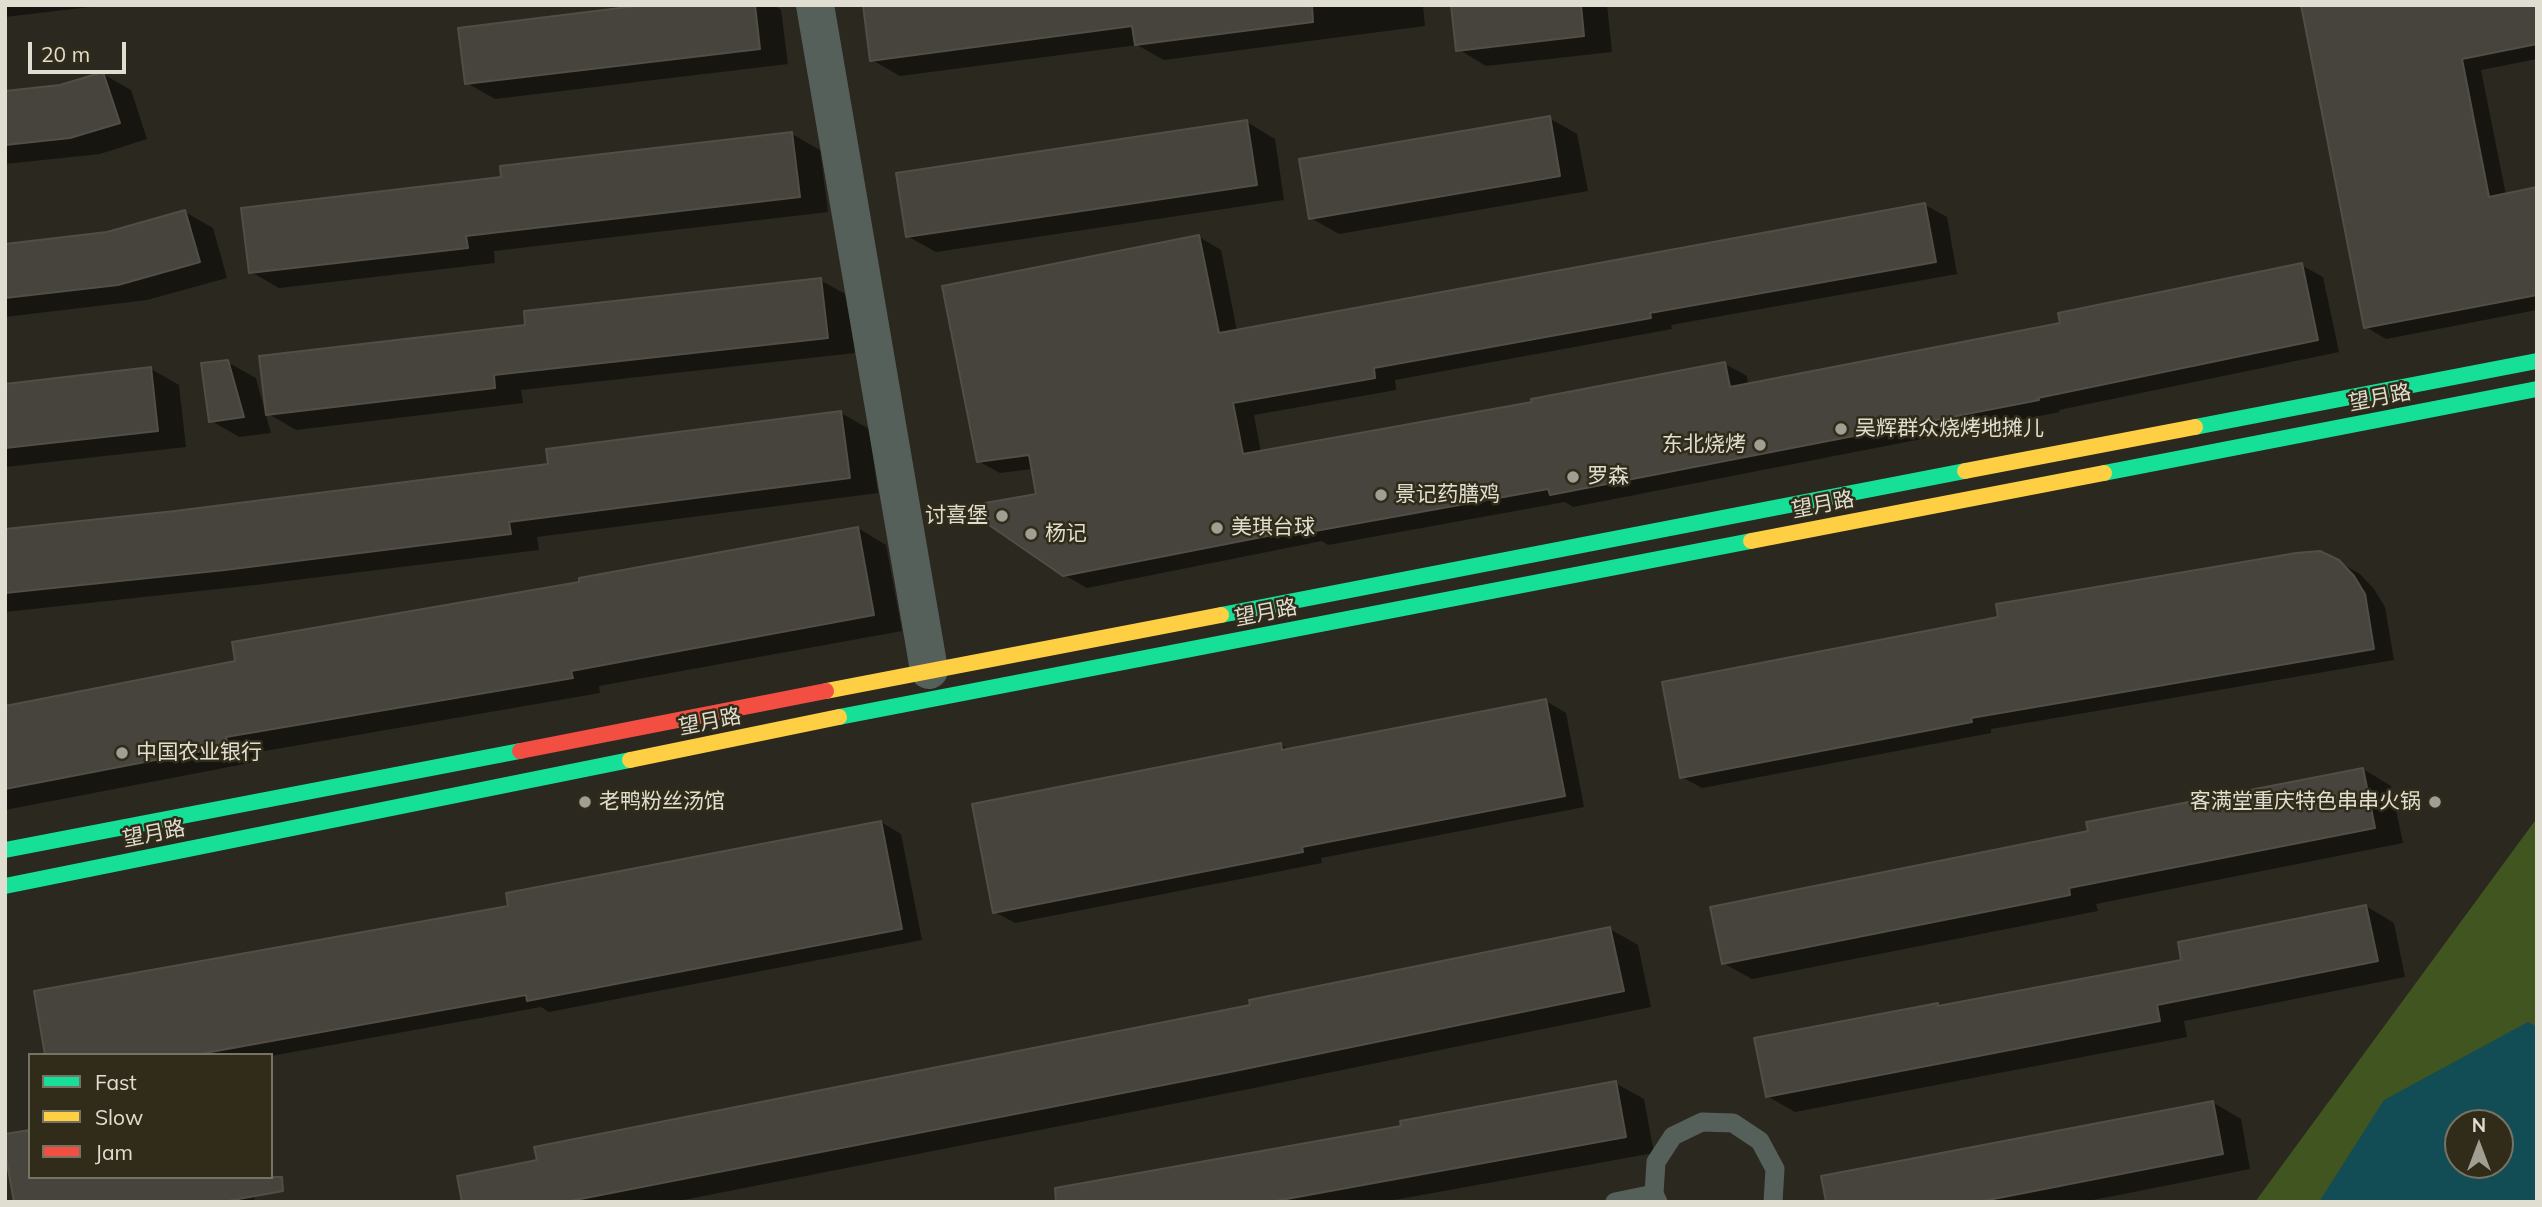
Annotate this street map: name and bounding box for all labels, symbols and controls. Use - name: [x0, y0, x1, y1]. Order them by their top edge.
- scale bar: [32, 28, 130, 72]
- text: 20 m: [41, 41, 90, 67]
- street label: 望月路: [2347, 380, 2413, 416]
- place label: 吴辉群众烧烤地摊儿: [1855, 416, 2044, 442]
- marker: 吴辉群众烧烤地摊儿: [1833, 421, 1849, 437]
- place label: 东北烧烤: [1662, 432, 1746, 458]
- marker: 东北烧烤: [1752, 437, 1768, 453]
- place label: 罗森: [1587, 464, 1629, 490]
- marker: 罗森: [1565, 469, 1581, 485]
- place label: 景记药膳鸡: [1395, 482, 1500, 508]
- marker: 景记药膳鸡: [1373, 487, 1389, 503]
- street label: 望月路: [1790, 487, 1856, 523]
- place label: 讨喜堡: [925, 503, 988, 529]
- marker: 讨喜堡: [994, 508, 1010, 524]
- place label: 美琪台球: [1231, 515, 1315, 541]
- marker: 美琪台球: [1209, 520, 1225, 536]
- place label: 杨记: [1045, 521, 1087, 547]
- marker: 杨记: [1023, 526, 1039, 542]
- street label: 望月路: [1233, 595, 1299, 631]
- street label: 望月路: [677, 704, 743, 740]
- place label: 中国农业银行: [136, 740, 262, 766]
- marker: 中国农业银行: [114, 745, 130, 761]
- place label: 老鸭粉丝汤馆: [599, 789, 725, 815]
- place label: 客满堂重庆特色串串火锅: [2190, 789, 2421, 815]
- marker: 老鸭粉丝汤馆: [577, 794, 593, 810]
- marker: 客满堂重庆特色串串火锅: [2427, 794, 2443, 810]
- street label: 望月路: [121, 816, 187, 852]
- legend: [28, 1053, 273, 1179]
- text: Fast: [95, 1069, 137, 1095]
- text: Slow: [95, 1104, 143, 1130]
- north arrow: [2444, 1109, 2514, 1179]
- text: N: [2472, 1113, 2486, 1137]
- text: Jam: [95, 1139, 133, 1165]

